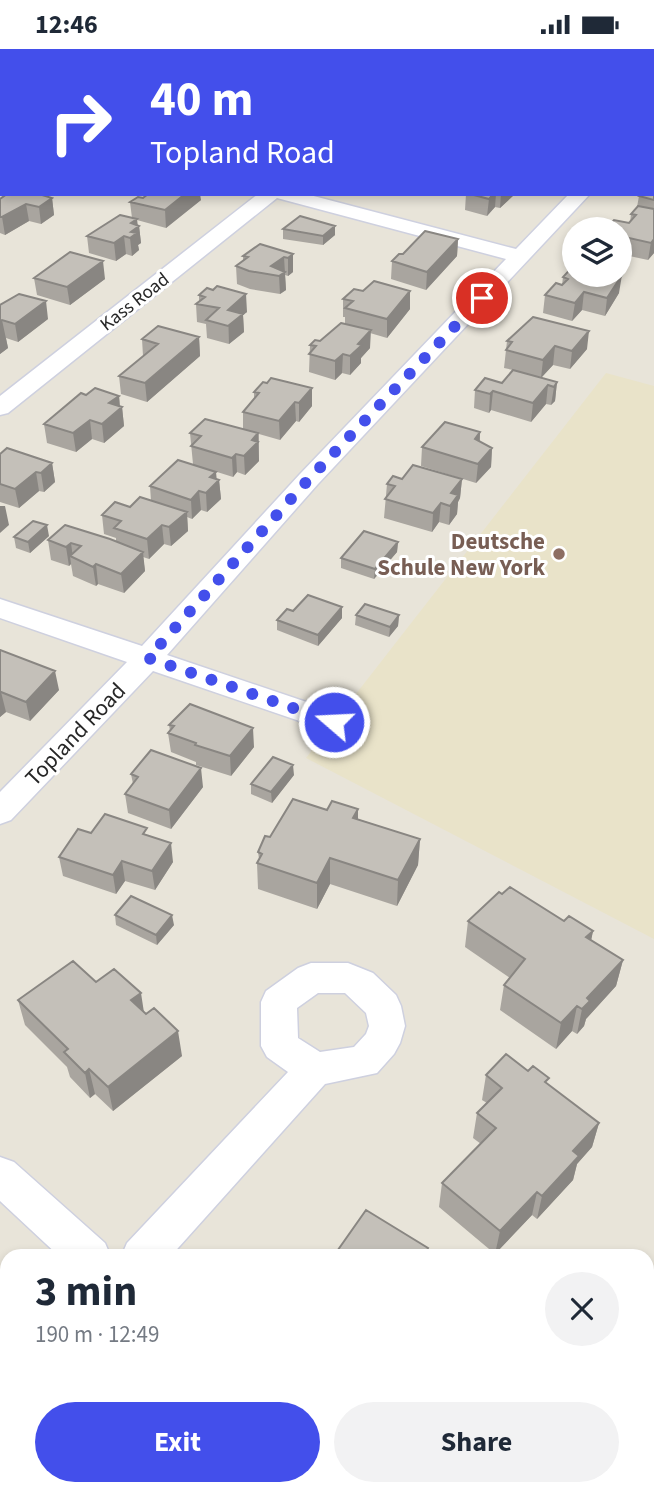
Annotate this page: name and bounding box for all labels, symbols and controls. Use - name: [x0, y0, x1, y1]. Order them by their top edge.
- text: 12:46: [35, 6, 98, 43]
- text: 40 m: [150, 65, 254, 135]
- icon: right: [35, 77, 126, 168]
- text: Topland Road: [150, 130, 335, 176]
- map controls: [562, 217, 632, 287]
- button: layers: [562, 217, 632, 287]
- street label: Kass Road: [95, 267, 175, 338]
- pin: [452, 268, 512, 328]
- icon: arrive: [463, 279, 501, 317]
- place label: Deutsche Schule New York: [377, 525, 545, 584]
- marker: Deutsche Schule New York: [551, 546, 567, 562]
- street label: Topland Road: [17, 675, 133, 794]
- position arrow: [297, 685, 371, 759]
- text: 3 min: [35, 1262, 137, 1322]
- button: close: [545, 1272, 619, 1346]
- text: 190 m · 12:49: [35, 1318, 159, 1351]
- button: Exit: [35, 1402, 320, 1482]
- button: Share: [334, 1402, 619, 1482]

